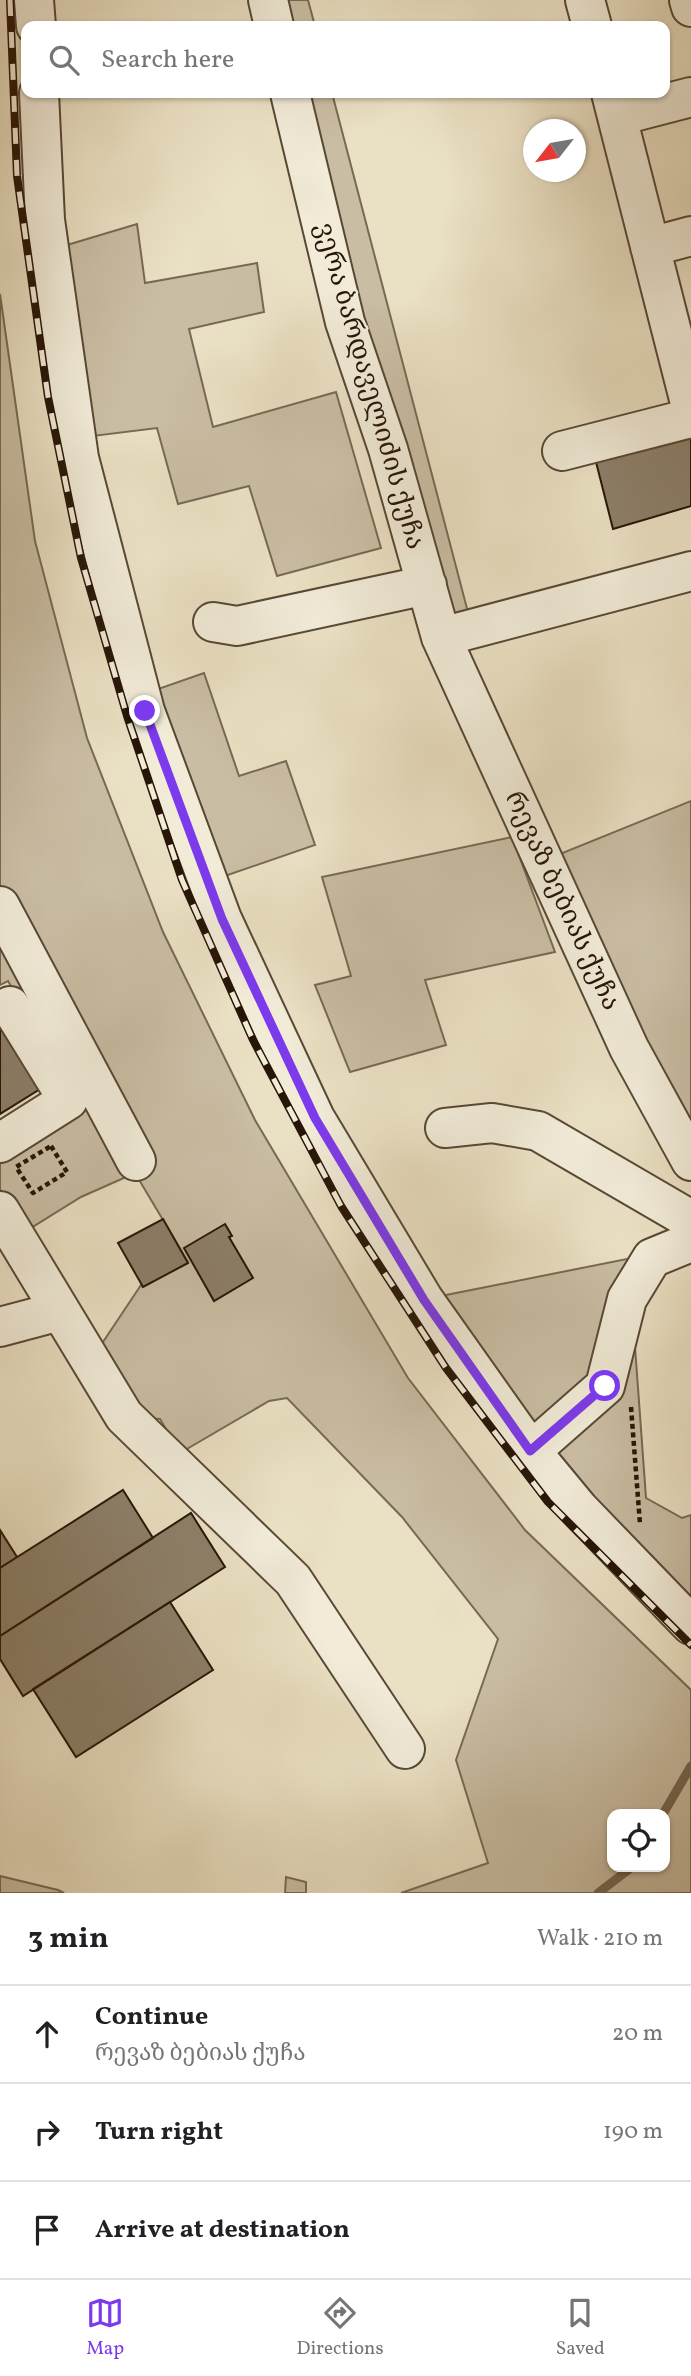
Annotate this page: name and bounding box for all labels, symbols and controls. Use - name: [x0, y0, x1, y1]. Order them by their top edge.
- search box: [21, 21, 670, 98]
- icon: search: [45, 41, 83, 79]
- text: Search here: [101, 42, 234, 78]
- north arrow: [523, 119, 586, 182]
- street label: ვერა ბარდაველიძის ქუჩა: [305, 218, 433, 554]
- route end: [129, 695, 160, 726]
- street label: რევაზ ბებიას ქუჩა: [495, 786, 629, 1016]
- route start: [589, 1370, 620, 1401]
- map controls: [607, 1809, 670, 1872]
- button: locate: [607, 1809, 670, 1872]
- text: 3 min: [28, 1918, 109, 1960]
- text: Walk · 210 m: [537, 1923, 663, 1955]
- text: Continue: [95, 1999, 208, 2035]
- icon: ahead: [28, 2015, 66, 2053]
- text: 20 m: [612, 2018, 663, 2050]
- text: რევაზ ბებიას ქუჩა: [95, 2038, 306, 2070]
- icon: right: [28, 2113, 66, 2151]
- text: Turn right: [95, 2114, 223, 2150]
- text: 190 m: [603, 2116, 663, 2148]
- icon: arrive: [28, 2211, 66, 2249]
- text: Arrive at destination: [95, 2212, 350, 2248]
- tab: Map: [86, 2294, 124, 2362]
- tab: Directions: [297, 2294, 384, 2362]
- tab: Saved: [556, 2294, 605, 2362]

